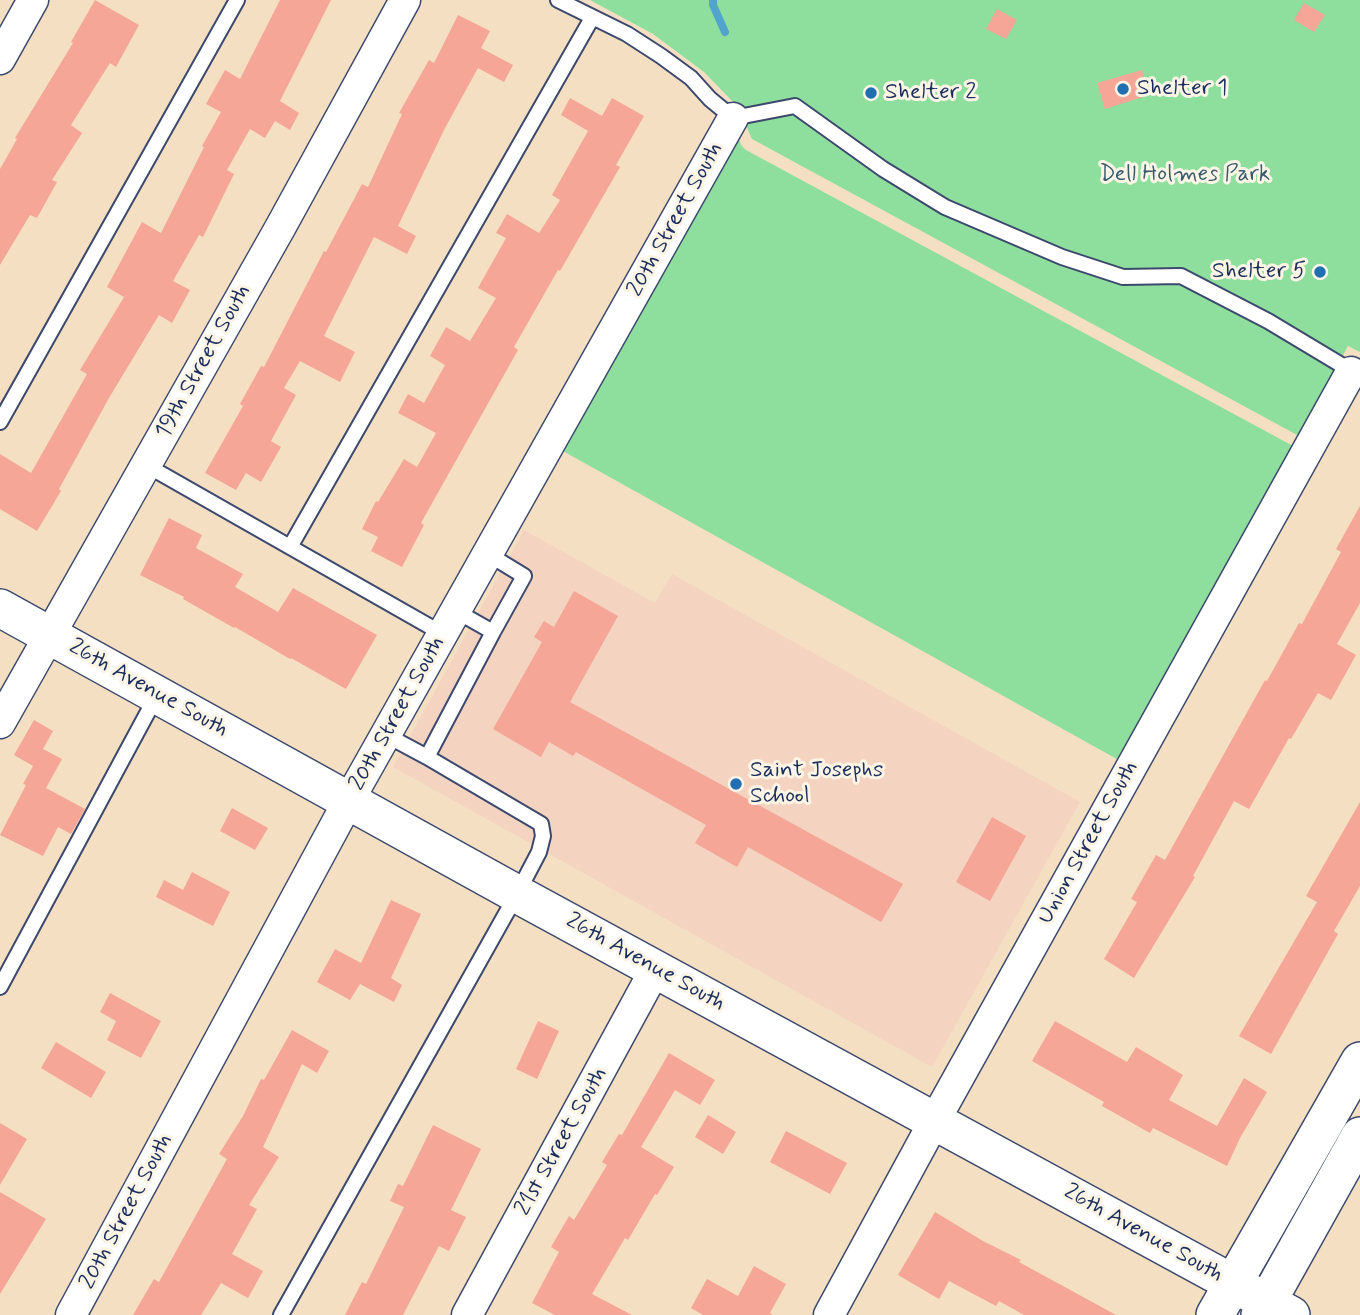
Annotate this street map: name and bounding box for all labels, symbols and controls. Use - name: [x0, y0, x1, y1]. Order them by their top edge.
- place label: Shelter 1: [1137, 75, 1228, 103]
- place label: Shelter 2: [885, 79, 977, 107]
- marker: Shelter 1: [1115, 81, 1131, 97]
- marker: Shelter 2: [863, 85, 879, 101]
- street label: 20th Street South: [622, 138, 730, 302]
- park label: Dell Holmes Park: [1100, 161, 1270, 189]
- place label: Shelter 5: [1212, 258, 1306, 286]
- marker: Shelter 5: [1312, 264, 1328, 280]
- street label: 19th Street South: [150, 280, 258, 444]
- street label: 20th Street South: [344, 632, 452, 796]
- street label: 26th Avenue South: [64, 634, 232, 744]
- place label: Saint Josephs School: [750, 757, 883, 811]
- street label: Union Street South: [1033, 757, 1145, 929]
- marker: Saint Josephs School: [728, 776, 744, 792]
- street label: 26th Avenue South: [561, 908, 729, 1018]
- street label: 21st Street South: [510, 1063, 614, 1221]
- street label: 20th Street South: [74, 1130, 180, 1294]
- street label: 26th Avenue South: [1059, 1179, 1227, 1289]

